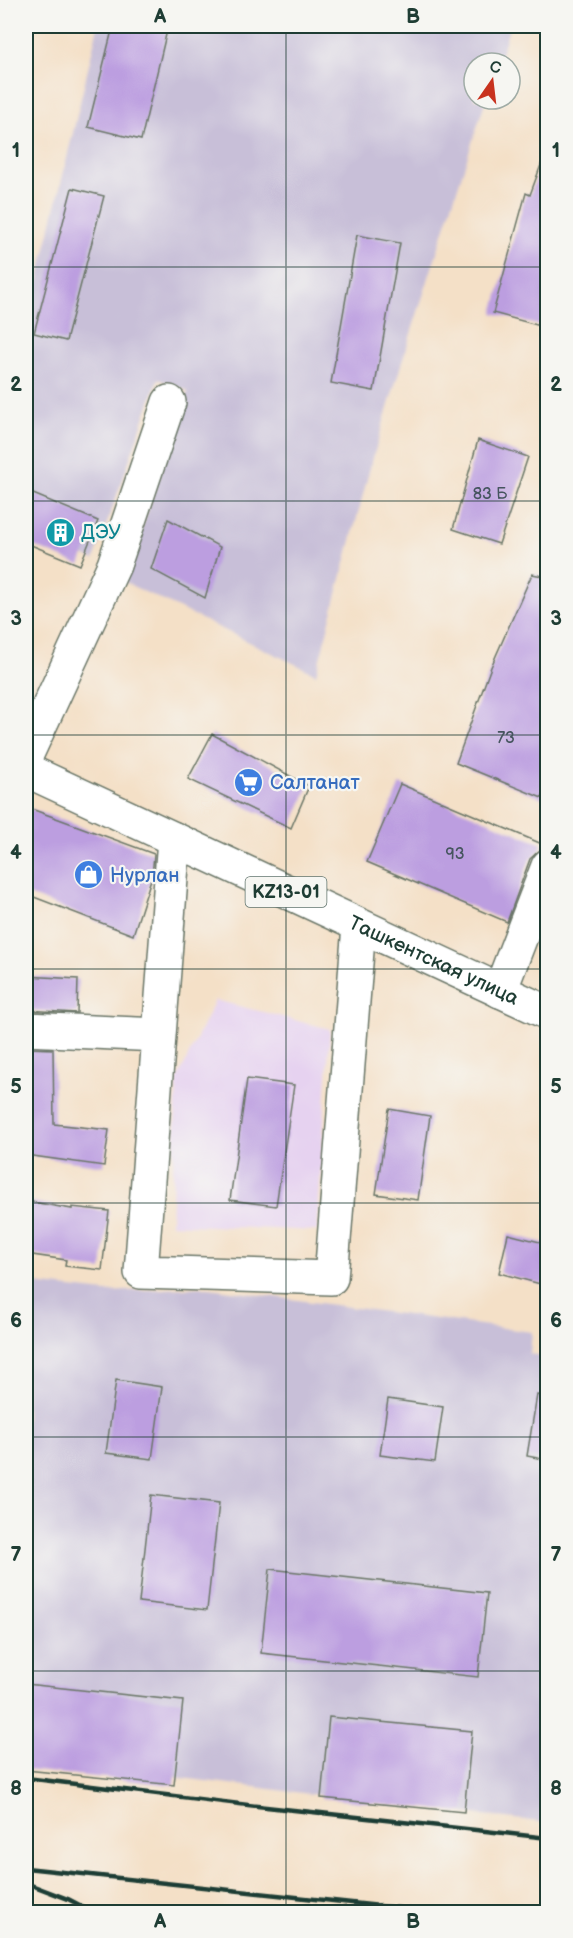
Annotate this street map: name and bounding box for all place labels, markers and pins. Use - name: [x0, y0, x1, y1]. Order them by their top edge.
- building icon: ДЭУ: [44, 516, 76, 548]
- place label: ДЭУ: [81, 521, 121, 545]
- supermarket icon: Салтанат: [233, 766, 265, 798]
- place label: Салтанат: [270, 771, 361, 795]
- shop icon: Нурлан: [73, 859, 105, 891]
- place label: Нурлан: [110, 864, 180, 888]

